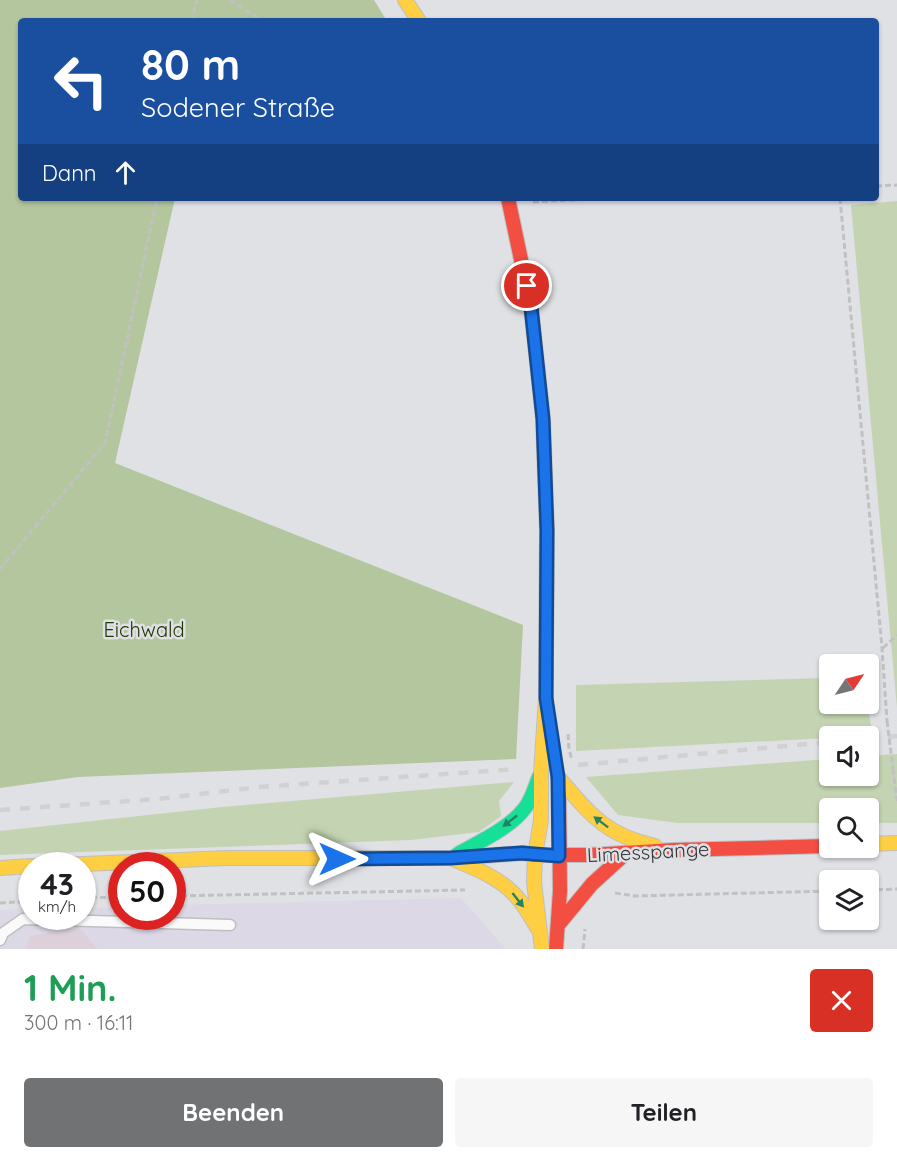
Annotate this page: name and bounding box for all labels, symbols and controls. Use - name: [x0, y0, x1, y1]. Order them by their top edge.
- text: 80 m: [141, 38, 240, 91]
- icon: left: [42, 42, 120, 120]
- text: Sodener Straße: [141, 90, 335, 124]
- icon: ahead: [109, 156, 142, 189]
- text: Dann: [42, 159, 97, 187]
- pin: [501, 260, 552, 311]
- icon: arrive: [510, 269, 543, 302]
- park label: Eichwald: [103, 617, 185, 642]
- north arrow: [819, 654, 879, 714]
- map controls: [819, 654, 879, 930]
- button: sound: [819, 726, 879, 786]
- button: search: [819, 798, 879, 858]
- one-way arrow: [502, 814, 518, 827]
- one-way arrow: [593, 816, 609, 828]
- position arrow: [305, 827, 369, 891]
- street label: Limesspange: [586, 836, 710, 867]
- speed limit sign: 50: [108, 852, 186, 930]
- text: 43: [40, 865, 74, 903]
- button: layers: [819, 870, 879, 930]
- one-way arrow: [511, 892, 523, 907]
- text: km/h: [38, 897, 76, 916]
- text: 1 Min.: [24, 965, 116, 1010]
- button: close: [810, 969, 873, 1032]
- text: 300 m · 16:11: [24, 1010, 134, 1035]
- button: Beenden: [24, 1078, 443, 1147]
- button: Teilen: [455, 1078, 873, 1147]

